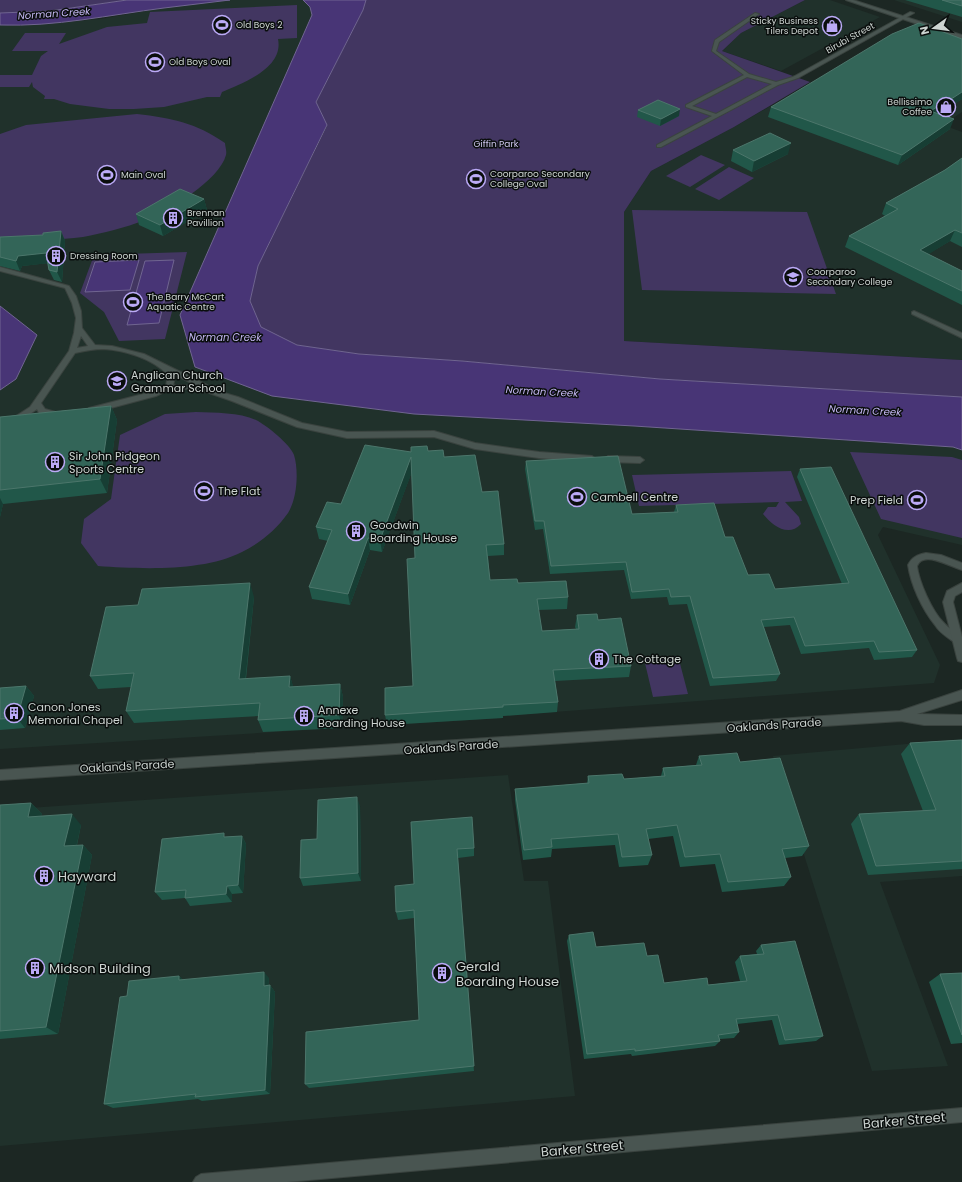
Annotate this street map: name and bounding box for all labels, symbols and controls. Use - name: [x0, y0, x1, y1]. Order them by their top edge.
- water label: Norman Creek: [17, 3, 92, 24]
- north arrow: [914, 8, 954, 48]
- sports icon: Old Boys 2: [211, 14, 233, 36]
- place label: Sticky Business Tilers Depot: [751, 15, 818, 37]
- shop icon: Sticky Business Tilers Depot: [821, 15, 843, 37]
- place label: Old Boys 2: [236, 19, 282, 31]
- street label: Birubi Street: [824, 20, 876, 56]
- text: N: [916, 24, 933, 36]
- sports icon: Old Boys Oval: [144, 51, 166, 73]
- place label: Old Boys Oval: [169, 56, 231, 68]
- place label: Bellissimo Coffee: [888, 96, 932, 118]
- shop icon: Bellissimo Coffee: [935, 96, 957, 118]
- park label: Giffin Park: [474, 138, 519, 150]
- sports icon: Main Oval: [96, 164, 118, 186]
- sports icon: Coorparoo Secondary College Oval: [465, 168, 487, 190]
- place label: Coorparoo Secondary College Oval: [490, 168, 590, 190]
- place label: Main Oval: [121, 169, 166, 181]
- building icon: Brennan Pavillion: [162, 207, 184, 229]
- place label: Brennan Pavillion: [187, 207, 225, 229]
- building icon: Dressing Room: [45, 245, 67, 267]
- place label: Dressing Room: [70, 250, 137, 262]
- school or university icon: Coorparoo Secondary College: [782, 266, 804, 288]
- place label: Coorparoo Secondary College: [807, 266, 893, 288]
- sports icon: The Barry McCart Aquatic Centre: [122, 291, 144, 313]
- place label: The Barry McCart Aquatic Centre: [147, 291, 224, 313]
- water label: Norman Creek: [189, 330, 262, 345]
- place label: Anglican Church Grammar School: [131, 367, 225, 396]
- school or university icon: Anglican Church Grammar School: [106, 370, 128, 392]
- water label: Norman Creek: [505, 382, 579, 401]
- water label: Norman Creek: [828, 401, 902, 420]
- place label: Sir John Pidgeon Sports Centre: [69, 448, 160, 477]
- building icon: Sir John Pidgeon Sports Centre: [44, 451, 66, 473]
- sports icon: The Flat: [193, 480, 215, 502]
- place label: The Flat: [218, 483, 260, 499]
- sports icon: Cambell Centre: [566, 486, 588, 508]
- place label: Cambell Centre: [591, 489, 678, 505]
- sports icon: Prep Field: [906, 489, 928, 511]
- place label: Prep Field: [850, 492, 903, 508]
- place label: Goodwin Boarding House: [370, 517, 457, 546]
- building icon: Goodwin Boarding House: [345, 520, 367, 542]
- building icon: The Cottage: [588, 648, 610, 670]
- place label: The Cottage: [613, 651, 681, 667]
- place label: Canon Jones Memorial Chapel: [28, 699, 122, 728]
- building icon: Canon Jones Memorial Chapel: [3, 702, 25, 724]
- place label: Annexe Boarding House: [318, 702, 405, 731]
- building icon: Annexe Boarding House: [293, 705, 315, 727]
- street label: Oaklands Parade: [726, 714, 822, 736]
- street label: Oaklands Parade: [403, 736, 499, 758]
- street label: Oaklands Parade: [79, 756, 175, 776]
- building icon: Hayward: [33, 865, 55, 887]
- place label: Hayward: [58, 867, 116, 886]
- building icon: Midson Building: [24, 957, 46, 979]
- place label: Gerald Boarding House: [456, 957, 559, 991]
- place label: Midson Building: [49, 959, 151, 978]
- building icon: Gerald Boarding House: [431, 962, 453, 984]
- street label: Barker Street: [862, 1107, 946, 1134]
- street label: Barker Street: [540, 1135, 624, 1162]

